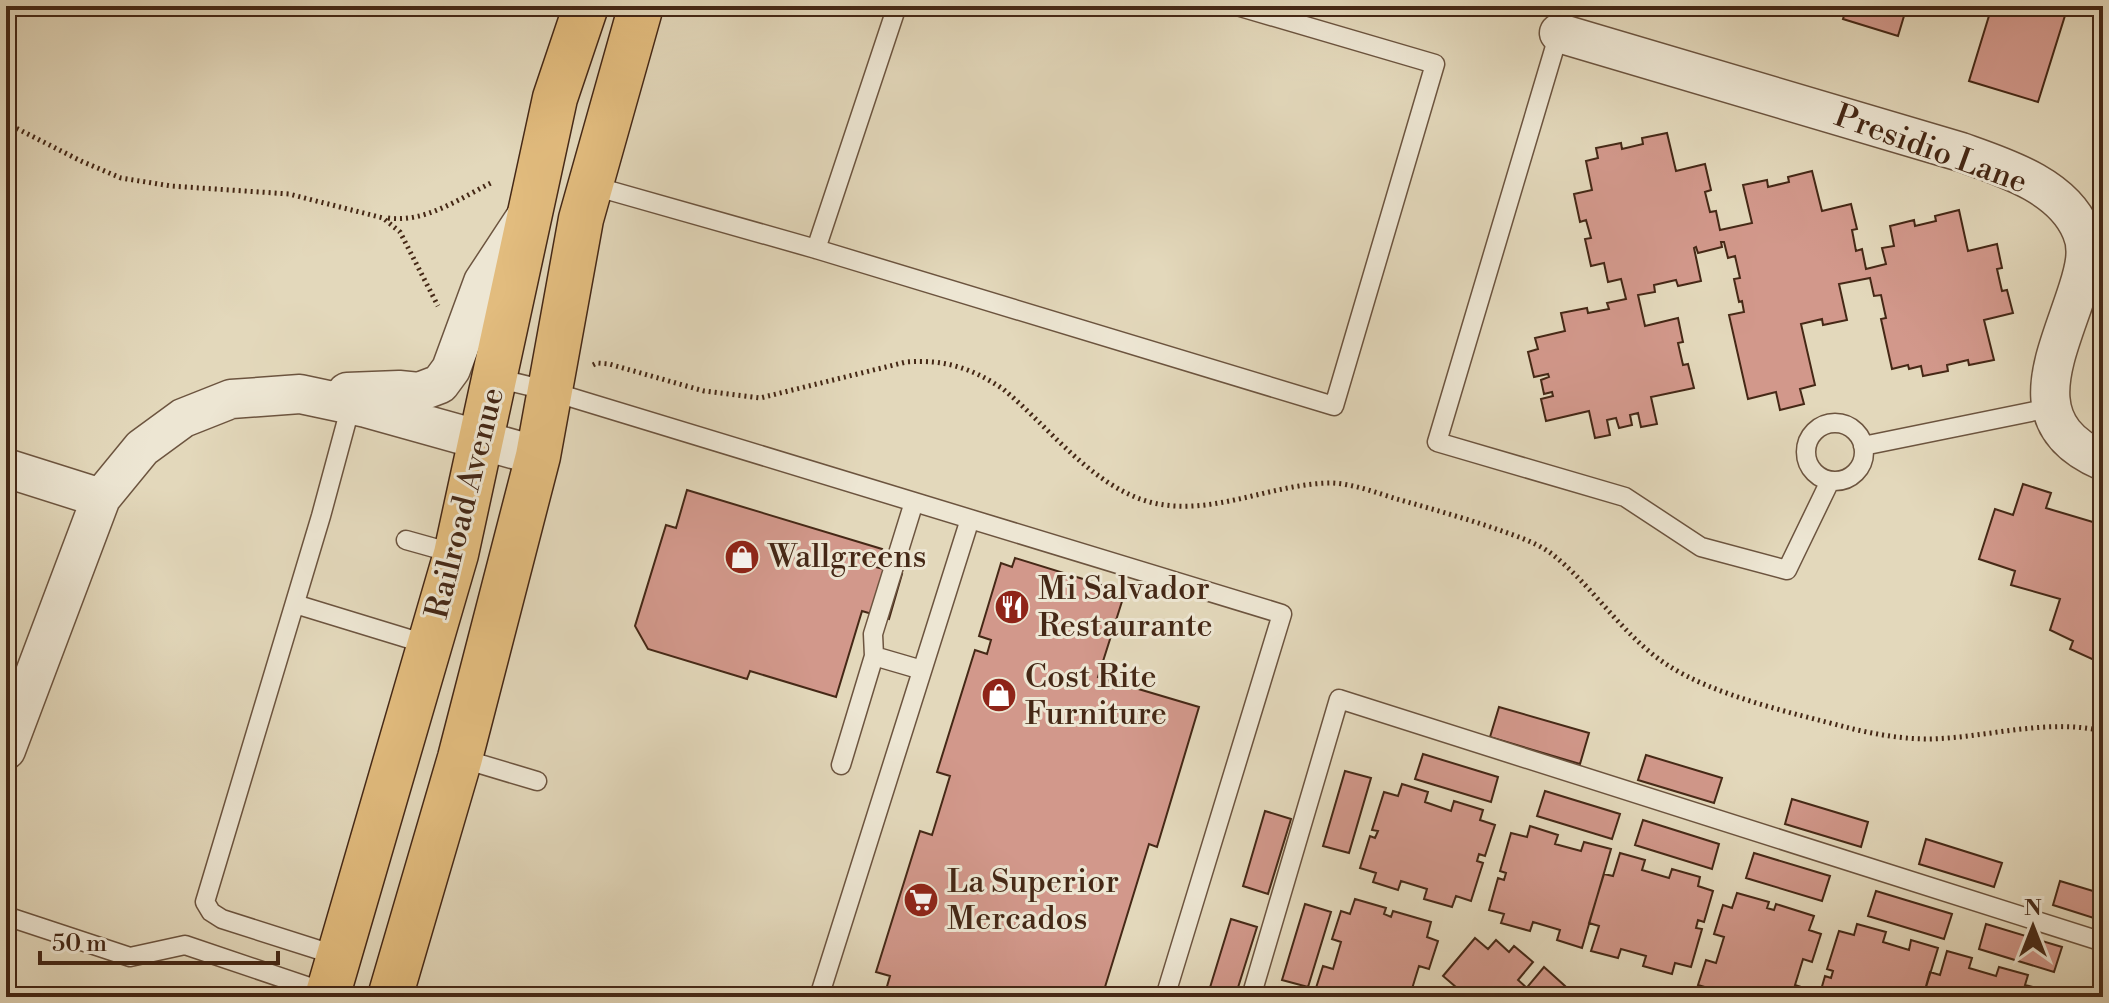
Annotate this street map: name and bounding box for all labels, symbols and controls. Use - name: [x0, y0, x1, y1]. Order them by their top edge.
- street label: Presidio Lane: [1829, 96, 2033, 202]
- street label: Railroad Avenue: [417, 383, 513, 623]
- place label: Wallgreens: [767, 537, 926, 577]
- shop icon: Wallgreens: [723, 538, 761, 576]
- place label: Mi Salvador Restaurante: [1038, 569, 1213, 646]
- restaurant icon: Mi Salvador Restaurante: [993, 588, 1031, 626]
- place label: Cost Rite Furniture: [1025, 657, 1167, 734]
- shop icon: Cost Rite Furniture: [980, 676, 1018, 714]
- place label: La Superior Mercados: [947, 862, 1119, 939]
- supermarket icon: La Superior Mercados: [902, 881, 940, 919]
- north arrow: [1993, 887, 2073, 967]
- text: N: [2024, 895, 2042, 922]
- scale bar: [40, 915, 278, 965]
- text: 50 m: [52, 929, 107, 959]

